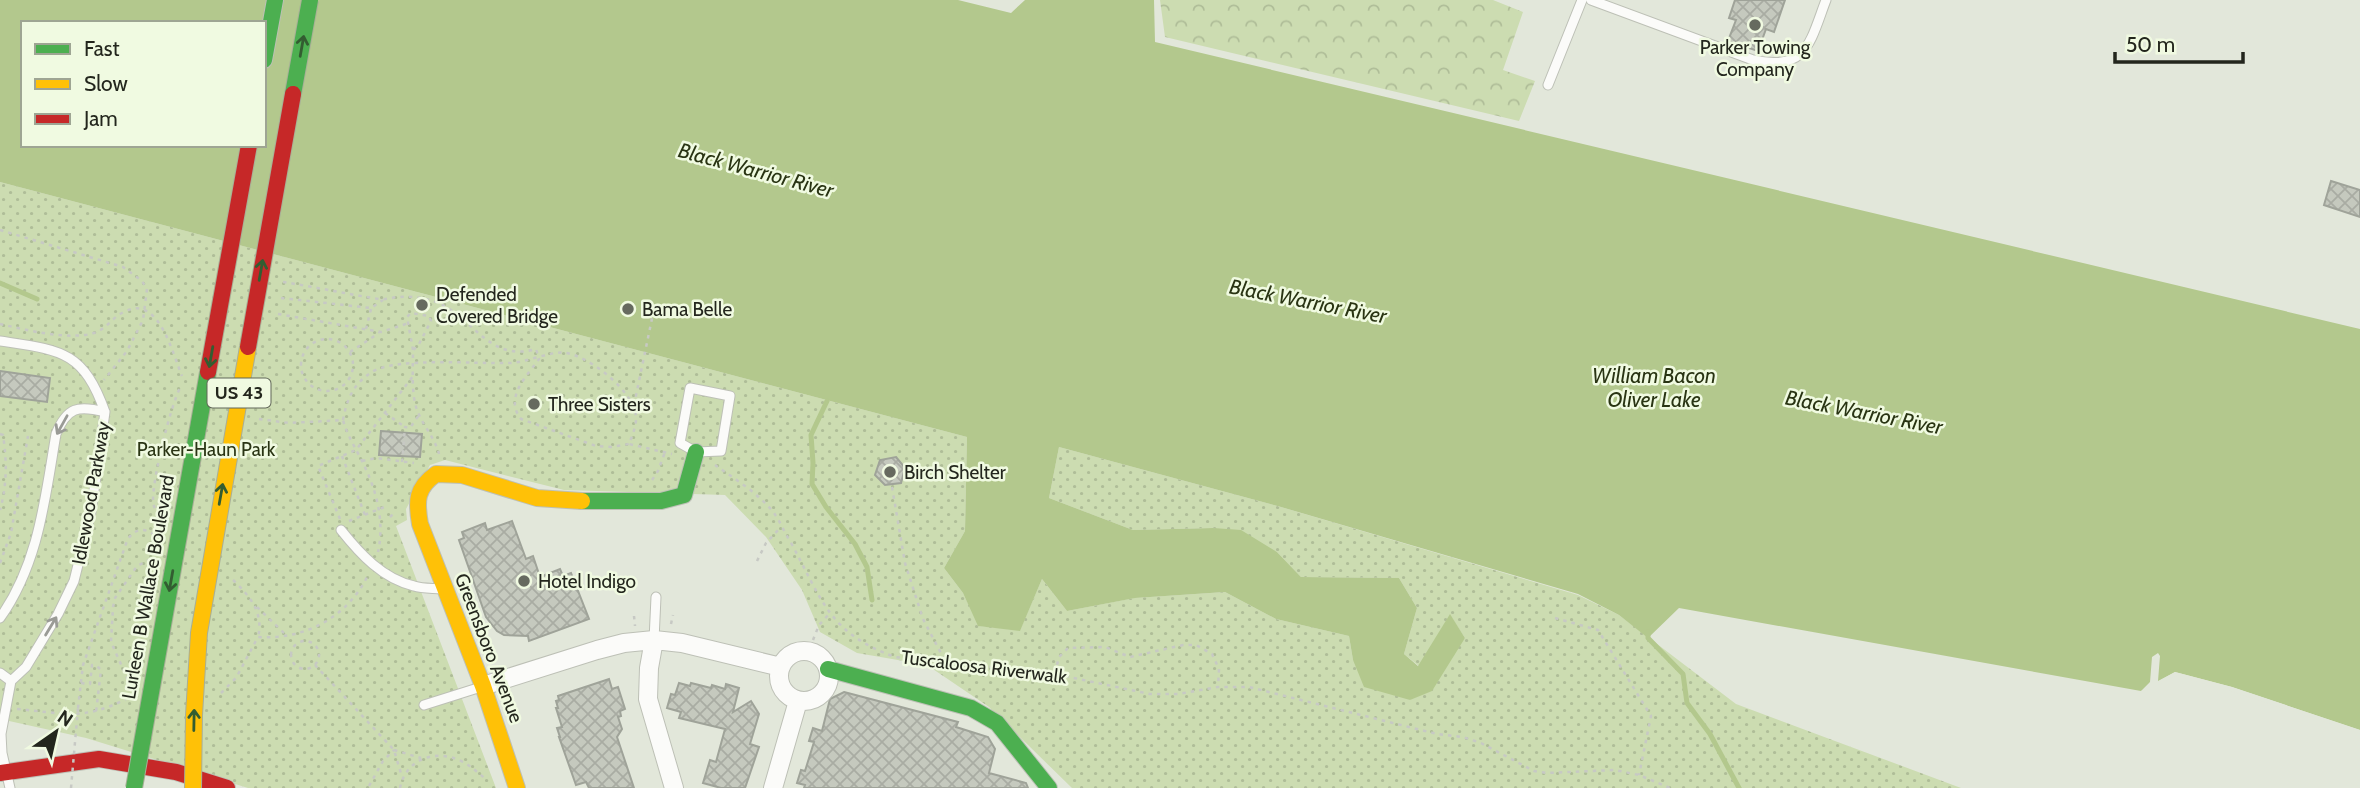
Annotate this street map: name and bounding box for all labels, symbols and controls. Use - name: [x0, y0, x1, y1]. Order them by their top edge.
- marker: Parker Towing Company: [1747, 17, 1763, 33]
- legend: [21, 21, 266, 147]
- scale bar: [2115, 21, 2243, 65]
- text: 50 m: [2126, 32, 2175, 57]
- one-way arrow: [295, 35, 309, 58]
- text: Fast: [84, 36, 120, 61]
- place label: Parker Towing Company: [1700, 36, 1811, 81]
- text: Slow: [84, 71, 128, 96]
- text: Jam: [83, 106, 118, 131]
- water label: Black Warrior River: [676, 137, 838, 203]
- one-way arrow: [255, 259, 269, 282]
- water label: Black Warrior River: [1227, 274, 1390, 329]
- place label: Defended Covered Bridge: [436, 283, 558, 328]
- marker: Defended Covered Bridge: [414, 297, 430, 313]
- place label: Bama Belle: [642, 298, 732, 321]
- marker: Bama Belle: [620, 301, 636, 317]
- one-way arrow: [204, 345, 217, 368]
- water label: William Bacon Oliver Lake: [1592, 363, 1716, 412]
- road number: US 43: [208, 379, 270, 408]
- water label: Black Warrior River: [1783, 385, 1946, 440]
- place label: Three Sisters: [548, 393, 651, 416]
- marker: Three Sisters: [526, 396, 542, 412]
- one-way arrow: [54, 414, 68, 434]
- street label: Idlewood Parkway: [67, 419, 115, 566]
- park label: Parker-Haun Park: [137, 438, 276, 461]
- place label: Birch Shelter: [904, 461, 1006, 484]
- marker: Birch Shelter: [882, 464, 898, 480]
- street label: Lurleen B Wallace Boulevard: [117, 473, 179, 701]
- one-way arrow: [215, 483, 228, 506]
- one-way arrow: [164, 569, 177, 592]
- street label: Greensboro Avenue: [450, 570, 528, 726]
- place label: Hotel Indigo: [538, 570, 636, 593]
- marker: Hotel Indigo: [516, 573, 532, 589]
- one-way arrow: [44, 617, 58, 637]
- street label: Tuscaloosa Riverwalk: [900, 645, 1069, 689]
- north arrow: [21, 697, 91, 767]
- text: N: [53, 705, 77, 732]
- one-way arrow: [187, 709, 201, 732]

